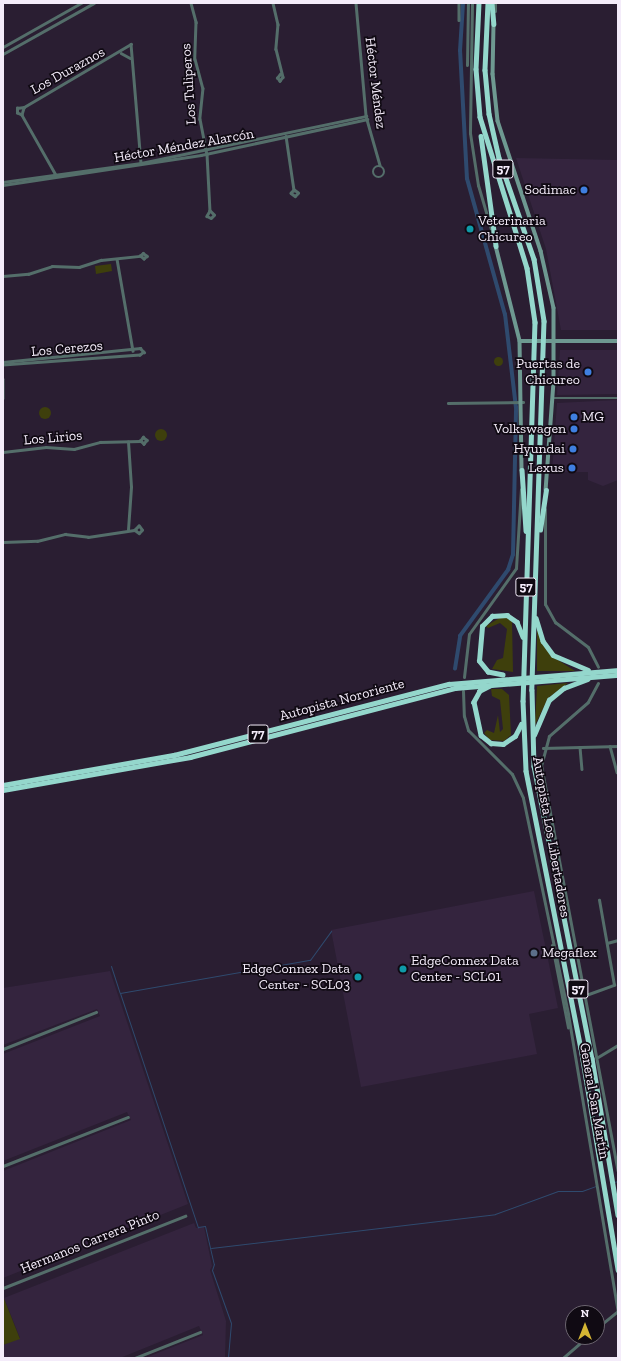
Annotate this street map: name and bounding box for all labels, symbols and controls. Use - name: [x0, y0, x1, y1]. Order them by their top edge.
- street label: Héctor Méndez: [361, 36, 389, 130]
- street label: Los Tuliperos: [178, 43, 200, 125]
- street label: Los Duraznos: [28, 44, 108, 98]
- street label: Héctor Méndez Alarcón: [112, 125, 256, 167]
- road number: 57: [492, 158, 514, 180]
- place label: Sodimac: [524, 182, 576, 198]
- marker: Sodimac: [579, 185, 589, 195]
- place label: Veterinaria Chicureo: [478, 213, 546, 246]
- marker: Veterinaria Chicureo: [465, 224, 475, 234]
- street label: Los Cerezos: [30, 337, 104, 361]
- place label: Puertas de Chicureo: [516, 356, 580, 388]
- marker: Puertas de Chicureo: [583, 367, 593, 377]
- place label: MG: [582, 409, 604, 425]
- marker: MG: [569, 412, 579, 422]
- place label: Volkswagen: [494, 421, 566, 437]
- marker: Volkswagen: [569, 424, 579, 434]
- street label: Los Lirios: [23, 427, 83, 449]
- place label: Hyundai: [514, 441, 565, 457]
- marker: Hyundai: [568, 444, 578, 454]
- place label: Lexus: [529, 460, 564, 476]
- marker: Lexus: [567, 463, 577, 473]
- road number: 57: [515, 576, 537, 598]
- street label: Autopista Nororiente: [278, 675, 406, 725]
- road number: 77: [247, 723, 269, 745]
- street label: Autopista Los Libertadores: [529, 755, 573, 919]
- place label: Megaflex: [542, 945, 597, 961]
- marker: Megaflex: [529, 948, 539, 958]
- place label: EdgeConnex Data Center - SCL01: [411, 953, 519, 986]
- place label: EdgeConnex Data Center - SCL03: [242, 961, 350, 994]
- marker: EdgeConnex Data Center - SCL01: [398, 964, 408, 974]
- marker: EdgeConnex Data Center - SCL03: [353, 972, 363, 982]
- road number: 57: [567, 978, 589, 1000]
- street label: General San Martín: [575, 1042, 613, 1160]
- street label: Hermanos Carrera Pinto: [18, 1206, 162, 1278]
- north arrow: [565, 1305, 605, 1345]
- text: N: [581, 1307, 589, 1320]

